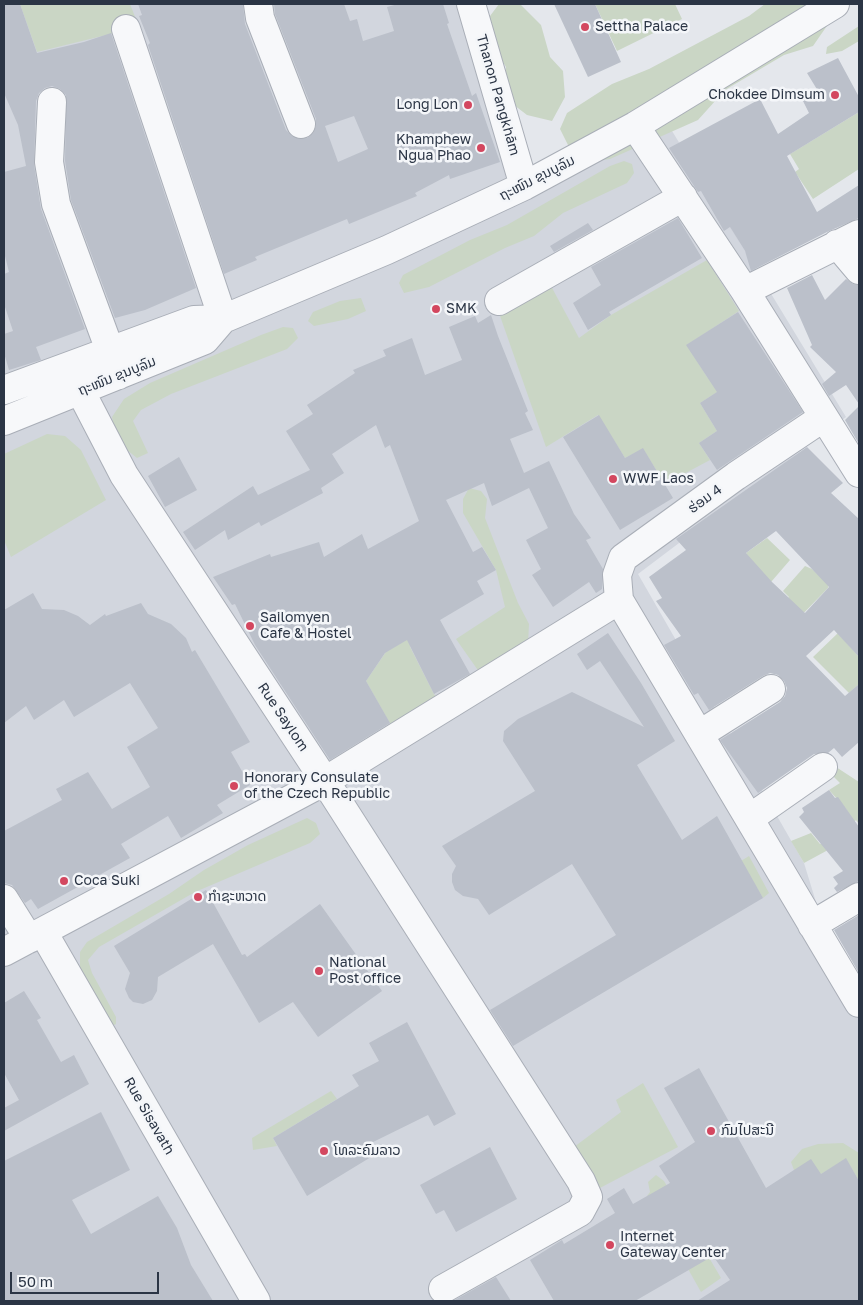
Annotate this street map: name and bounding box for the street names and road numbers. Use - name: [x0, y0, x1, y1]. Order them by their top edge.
- street label: Thanon Pangkhām: [473, 32, 523, 158]
- street label: ຖະໜົນ ຂຸນບູລົມ: [496, 152, 578, 204]
- street label: ຖະໜົນ ຂຸນບູລົມ: [76, 353, 158, 399]
- street label: ຮ່ອມ 4: [685, 481, 725, 517]
- street label: Rue Saylom: [254, 680, 312, 754]
- street label: Rue Sisavath: [120, 1074, 178, 1158]

